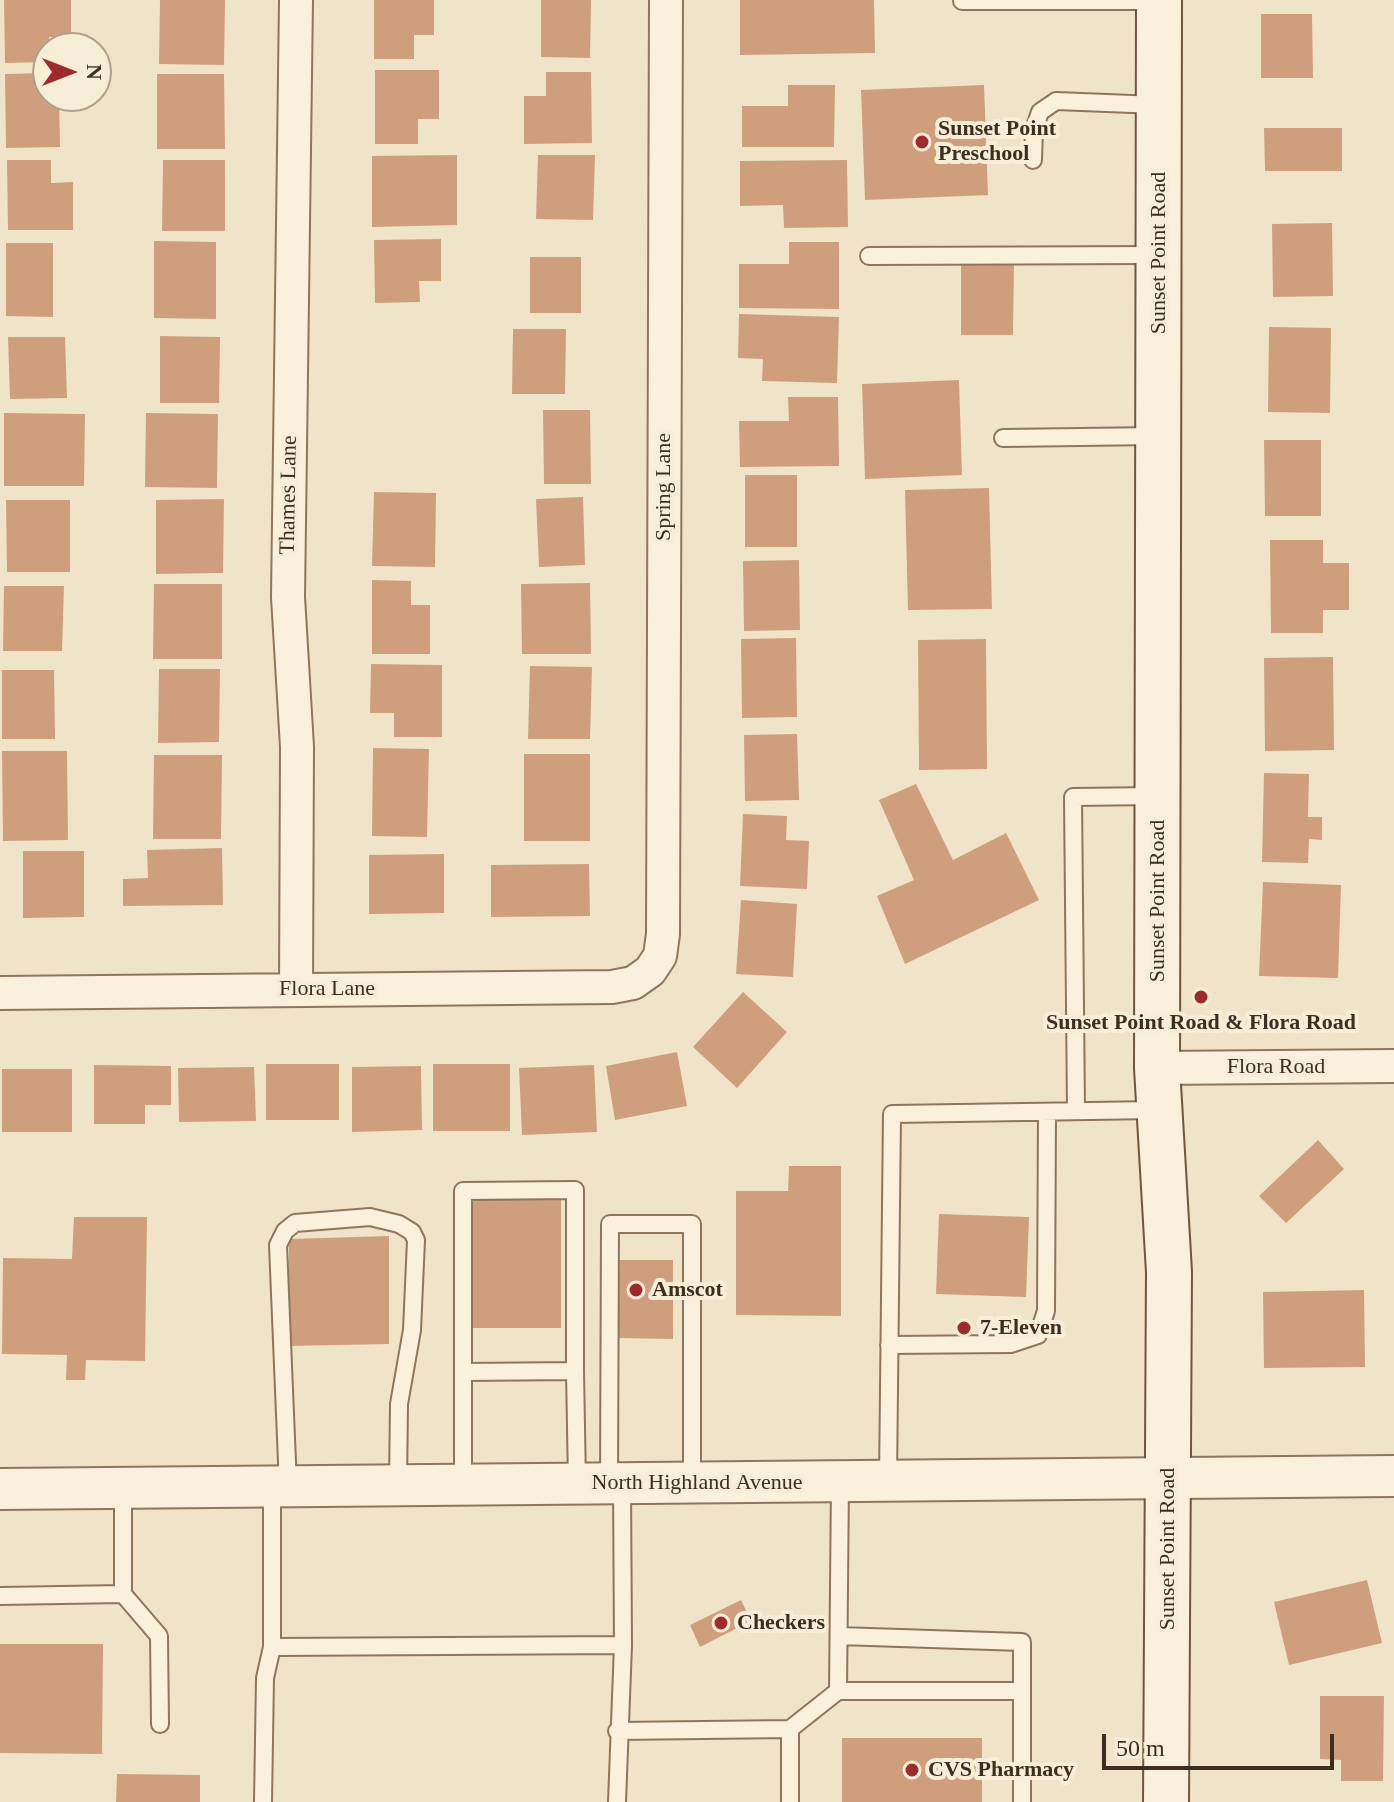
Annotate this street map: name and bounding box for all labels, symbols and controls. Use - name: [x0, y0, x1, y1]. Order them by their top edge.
- north arrow: [32, 32, 112, 112]
- text: N: [82, 64, 107, 80]
- place label: Sunset Point Preschool: [938, 116, 1056, 168]
- marker: Sunset Point Preschool: [913, 133, 931, 151]
- street label: Sunset Point Road: [1146, 172, 1172, 334]
- street label: Spring Lane: [651, 433, 677, 541]
- street label: Thames Lane: [275, 435, 303, 555]
- street label: Sunset Point Road: [1145, 820, 1171, 982]
- street label: Flora Lane: [279, 976, 375, 1002]
- marker: Sunset Point Road & Flora Road: [1192, 988, 1210, 1006]
- place label: Sunset Point Road & Flora Road: [1046, 1010, 1356, 1036]
- street label: Flora Road: [1227, 1054, 1325, 1080]
- place label: Amscot: [652, 1277, 723, 1303]
- marker: Amscot: [627, 1281, 645, 1299]
- place label: 7-Eleven: [980, 1315, 1062, 1341]
- marker: 7-Eleven: [955, 1319, 973, 1337]
- street label: Sunset Point Road: [1155, 1468, 1181, 1630]
- street label: North Highland Avenue: [592, 1470, 802, 1496]
- place label: Checkers: [737, 1610, 825, 1636]
- marker: Checkers: [712, 1614, 730, 1632]
- scale bar: [1106, 1718, 1338, 1768]
- text: 50 m: [1116, 1735, 1165, 1761]
- place label: CVS Pharmacy: [928, 1757, 1074, 1783]
- marker: CVS Pharmacy: [903, 1761, 921, 1779]

